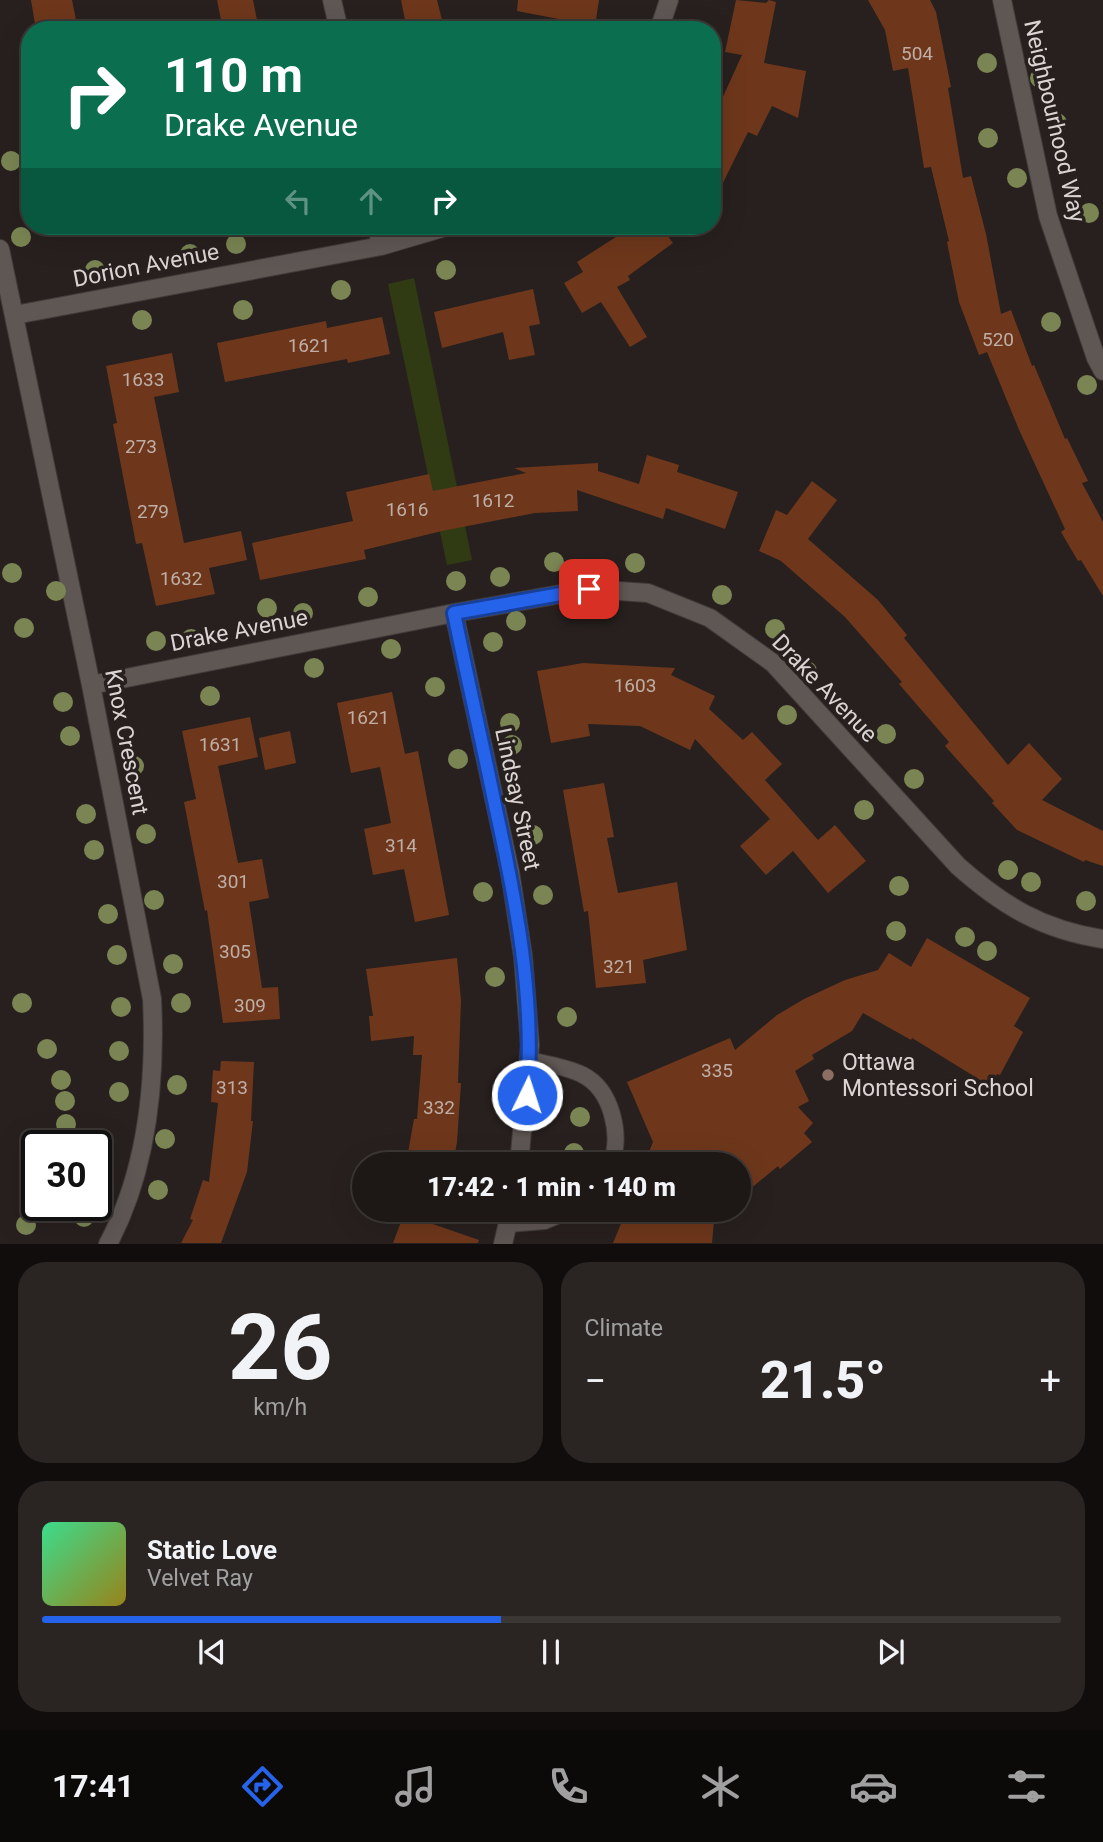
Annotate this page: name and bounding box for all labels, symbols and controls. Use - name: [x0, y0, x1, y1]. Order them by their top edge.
- street label: Neighbourhood Way: [1018, 17, 1091, 225]
- house number: 504: [901, 42, 933, 65]
- text: 110 m: [164, 47, 303, 104]
- icon: right: [49, 49, 140, 140]
- text: Drake Avenue: [164, 106, 358, 144]
- icon: left: [279, 182, 317, 220]
- icon: ahead: [352, 182, 390, 220]
- icon: right: [425, 182, 463, 220]
- street label: Dorion Avenue: [71, 238, 221, 293]
- house number: 520: [982, 328, 1014, 351]
- house number: 1621: [288, 334, 330, 357]
- house number: 1633: [122, 368, 164, 391]
- house number: 273: [125, 435, 157, 458]
- house number: 1612: [472, 489, 514, 512]
- house number: 1616: [386, 498, 428, 521]
- house number: 279: [137, 500, 169, 523]
- pin: [559, 559, 619, 619]
- house number: 1632: [160, 567, 202, 590]
- icon: arrive: [570, 570, 608, 608]
- street label: Drake Avenue: [168, 604, 310, 657]
- street label: Drake Avenue: [766, 629, 883, 748]
- street label: Knox Crescent: [99, 667, 154, 817]
- house number: 1603: [614, 674, 656, 697]
- house number: 1621: [347, 706, 389, 729]
- street label: Lindsay Street: [489, 725, 546, 873]
- house number: 1631: [199, 733, 241, 756]
- house number: 314: [385, 834, 417, 857]
- house number: 301: [217, 870, 249, 893]
- house number: 305: [219, 940, 251, 963]
- house number: 321: [603, 955, 635, 978]
- house number: 309: [234, 994, 266, 1017]
- place label: Ottawa Montessori School: [842, 1049, 1034, 1102]
- position arrow: [490, 1058, 564, 1132]
- house number: 335: [701, 1059, 733, 1082]
- marker: Ottawa Montessori School: [820, 1067, 836, 1083]
- house number: 313: [216, 1076, 248, 1099]
- house number: 332: [423, 1096, 455, 1119]
- speed limit sign: 30: [21, 1130, 112, 1221]
- text: 17:42 · 1 min · 140 m: [427, 1172, 676, 1202]
- text: 26: [228, 1295, 332, 1401]
- text: Climate: [585, 1315, 663, 1342]
- text: 21.5°: [760, 1350, 886, 1411]
- text: −: [585, 1359, 606, 1403]
- text: +: [1039, 1359, 1061, 1403]
- text: km/h: [253, 1394, 307, 1421]
- text: Static Love: [147, 1535, 277, 1565]
- text: Velvet Ray: [147, 1565, 253, 1592]
- icon: previous: [193, 1633, 231, 1671]
- icon: pause: [532, 1633, 570, 1671]
- icon: next: [872, 1633, 910, 1671]
- icon: directions: [238, 1762, 287, 1811]
- icon: music: [391, 1762, 440, 1811]
- icon: phone: [544, 1762, 593, 1811]
- icon: climate: [696, 1762, 745, 1811]
- icon: car: [849, 1762, 898, 1811]
- icon: filters: [1002, 1762, 1051, 1811]
- text: 17:41: [52, 1767, 134, 1805]

